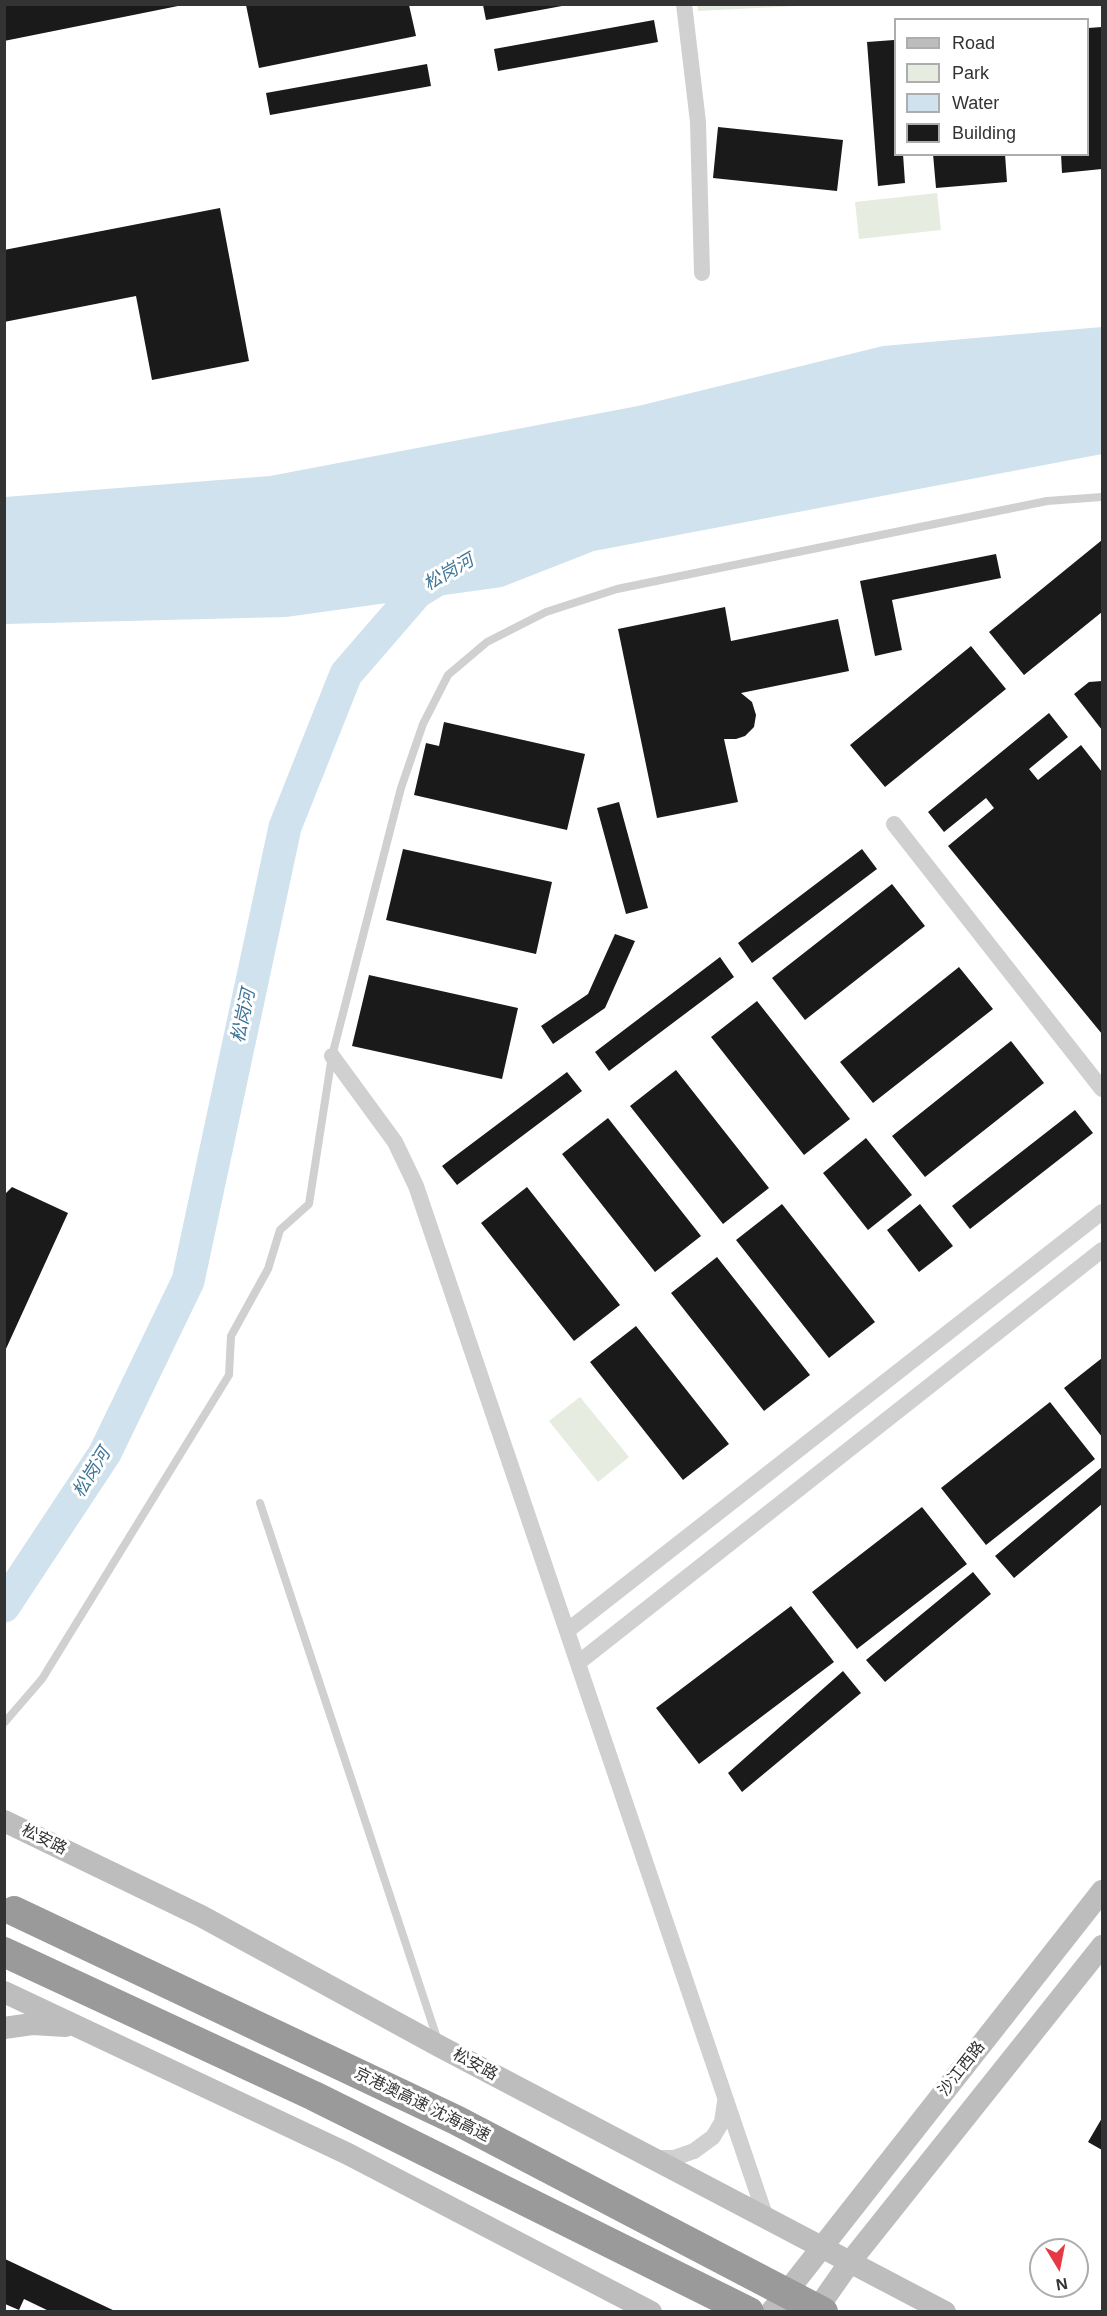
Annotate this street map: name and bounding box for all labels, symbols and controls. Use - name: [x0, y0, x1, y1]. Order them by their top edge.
- legend: [894, 18, 1089, 156]
- text: Road: [952, 33, 995, 53]
- text: Park: [952, 63, 989, 83]
- text: Water: [952, 93, 999, 113]
- text: Building: [952, 123, 1016, 143]
- water label: 松岗河: [420, 550, 478, 596]
- water label: 松岗河: [228, 987, 260, 1045]
- water label: 松岗河: [69, 1444, 115, 1502]
- street label: 松安路: [18, 1821, 70, 1859]
- street label: 沙江西路: [935, 2038, 989, 2100]
- street label: 松安路: [449, 2045, 501, 2085]
- street label: 京港澳高速 沈海高速: [351, 2064, 493, 2146]
- north arrow: [1029, 2238, 1089, 2298]
- text: N: [1055, 2275, 1069, 2294]

